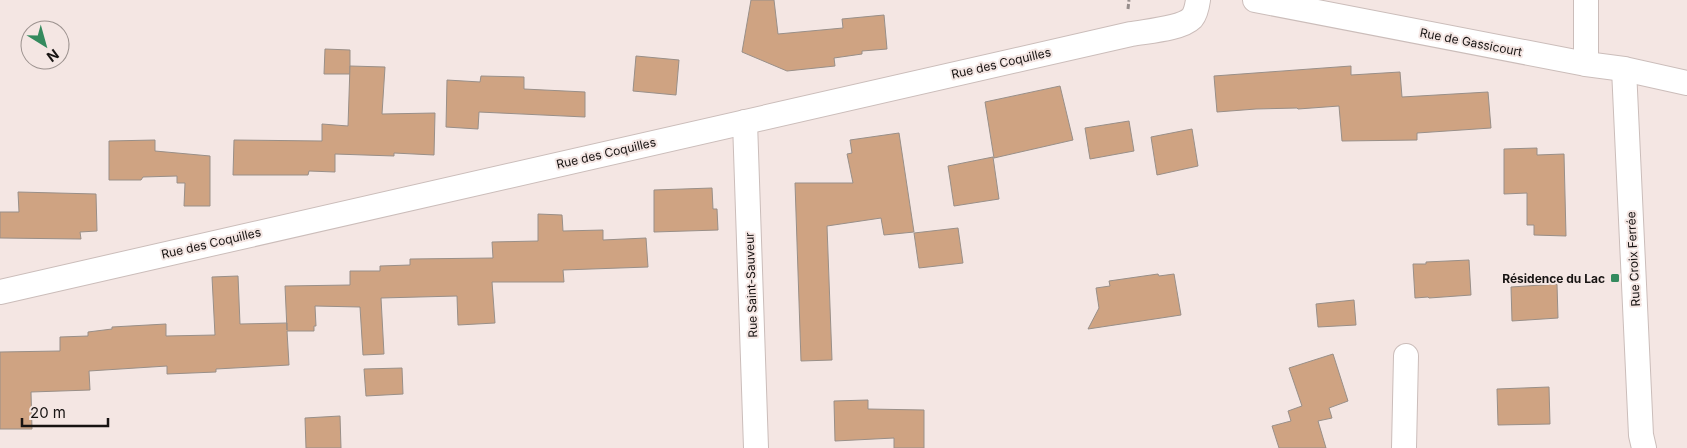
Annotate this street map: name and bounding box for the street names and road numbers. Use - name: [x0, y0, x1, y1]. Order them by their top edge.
- street label: Rue de Gassicourt: [1419, 25, 1524, 59]
- street label: Rue des Coquilles: [950, 44, 1052, 82]
- street label: Rue des Coquilles: [555, 134, 657, 172]
- street label: Rue Croix Ferrée: [1623, 211, 1643, 307]
- street label: Rue des Coquilles: [160, 224, 262, 262]
- street label: Rue Saint-Sauveur: [742, 232, 760, 338]

